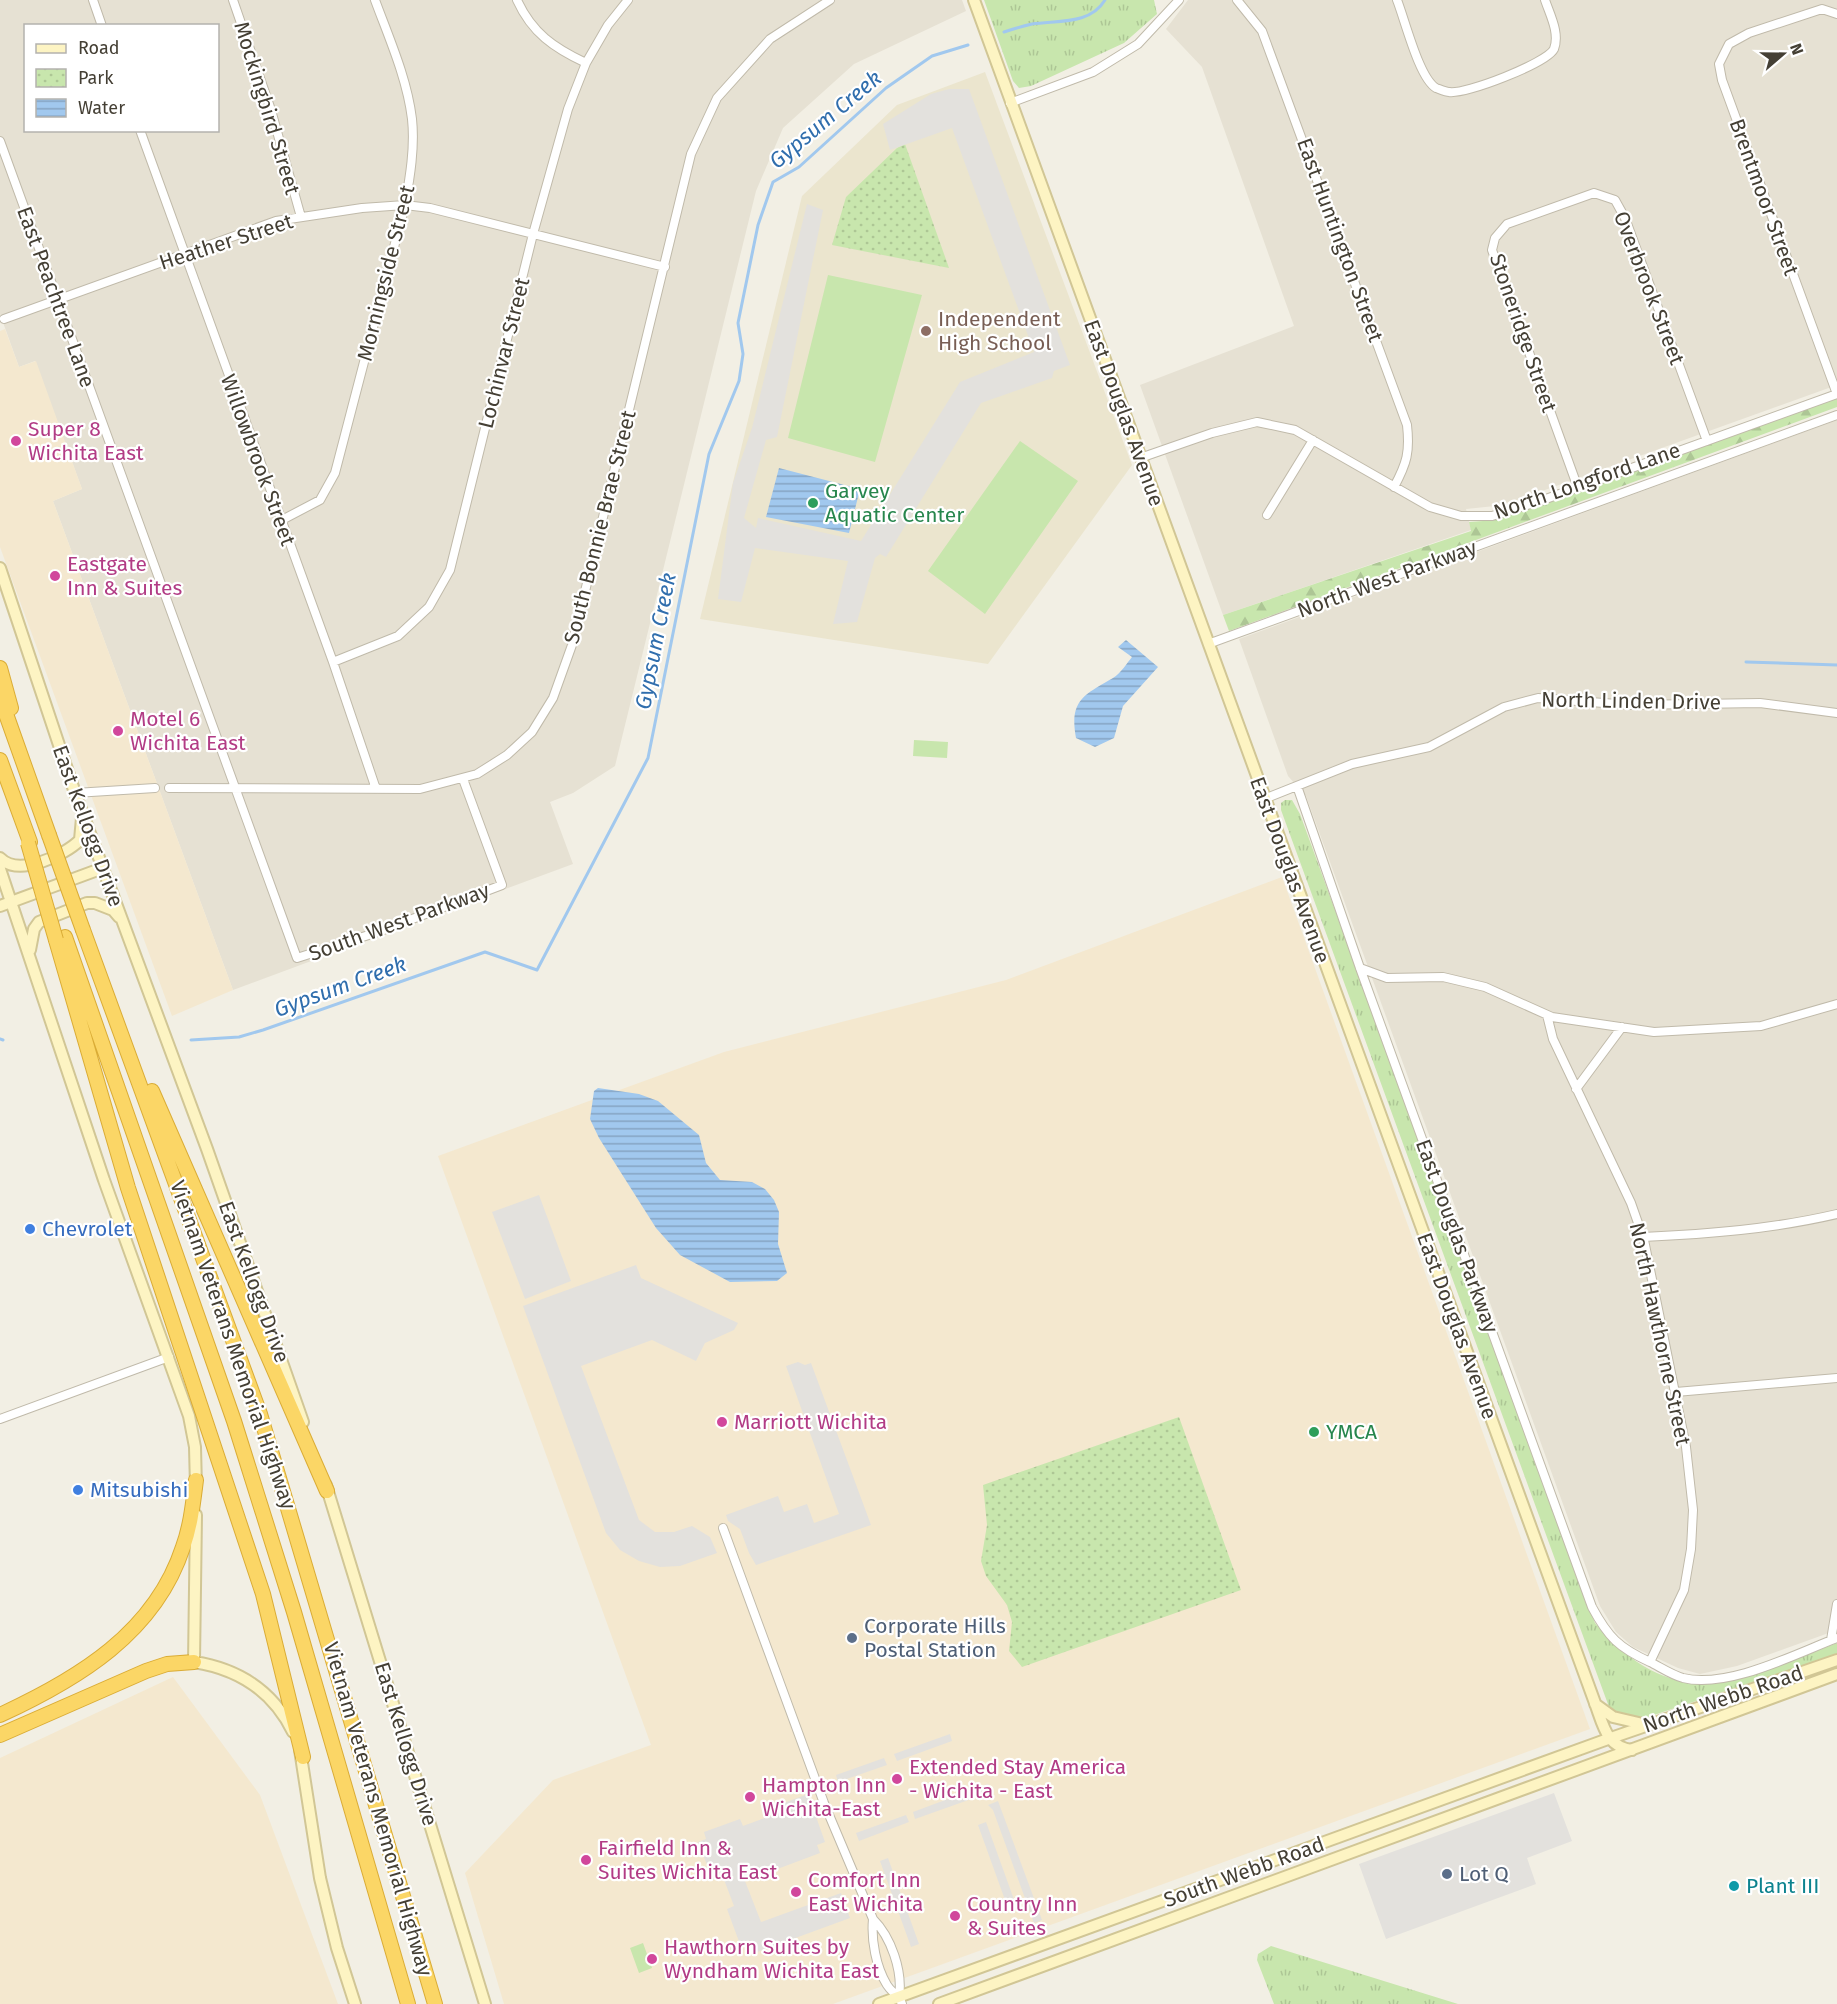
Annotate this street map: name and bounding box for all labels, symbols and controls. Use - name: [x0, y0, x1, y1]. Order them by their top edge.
- street label: Mockingbird Street: [228, 18, 306, 198]
- legend: [24, 24, 219, 132]
- north arrow: [1753, 24, 1813, 84]
- text: Road: [78, 37, 120, 59]
- text: N: [1786, 41, 1807, 57]
- water label: Gypsum Creek: [764, 64, 887, 174]
- text: Park: [78, 67, 114, 89]
- text: Water: [78, 97, 125, 119]
- street label: Brentmoor Street: [1724, 115, 1805, 279]
- street label: East Huntington Street: [1291, 135, 1389, 346]
- street label: Morningside Street: [352, 182, 421, 364]
- street label: East Peachtree Lane: [11, 203, 101, 391]
- street label: Heather Street: [156, 208, 296, 276]
- street label: Overbrook Street: [1608, 208, 1690, 369]
- street label: Stoneridge Street: [1484, 250, 1562, 416]
- street label: Lochinvar Street: [473, 274, 535, 431]
- place label: Independent High School: [938, 306, 1061, 356]
- street label: East Douglas Avenue: [1078, 316, 1170, 510]
- marker: Independent High School: [919, 324, 933, 338]
- street label: Willowbrook Street: [215, 371, 301, 550]
- street label: South Bonnie Brae Street: [558, 407, 642, 646]
- place label: Super 8 Wichita East: [28, 416, 144, 466]
- marker: Super 8 Wichita East: [9, 434, 23, 448]
- street label: North Longford Lane: [1490, 437, 1684, 525]
- place label: Garvey Aquatic Center: [825, 478, 964, 528]
- marker: Garvey Aquatic Center: [806, 496, 820, 510]
- street label: North West Parkway: [1294, 534, 1481, 624]
- place label: Eastgate Inn & Suites: [67, 551, 183, 601]
- marker: Eastgate Inn & Suites: [48, 569, 62, 583]
- water label: Gypsum Creek: [629, 570, 682, 712]
- street label: North Linden Drive: [1541, 686, 1721, 716]
- place label: Motel 6 Wichita East: [130, 706, 246, 756]
- marker: Motel 6 Wichita East: [111, 724, 125, 738]
- street label: East Kellogg Drive: [47, 742, 129, 910]
- street label: East Douglas Avenue: [1244, 773, 1336, 967]
- street label: South West Parkway: [305, 877, 494, 967]
- water label: Gypsum Creek: [270, 950, 410, 1023]
- street label: East Douglas Parkway: [1410, 1136, 1504, 1337]
- street label: Vietnam Veterans Memorial Highway: [164, 1177, 302, 1514]
- street label: East Kellogg Drive: [213, 1198, 295, 1366]
- place label: Chevrolet: [42, 1216, 133, 1242]
- street label: North Hawthorne Street: [1624, 1220, 1696, 1448]
- marker: Chevrolet: [23, 1222, 37, 1236]
- street label: East Douglas Avenue: [1411, 1229, 1503, 1423]
- place label: Marriott Wichita: [734, 1409, 887, 1435]
- marker: Marriott Wichita: [715, 1415, 729, 1429]
- place label: YMCA: [1326, 1419, 1377, 1445]
- marker: YMCA: [1307, 1425, 1321, 1439]
- place label: Mitsubishi: [90, 1477, 188, 1503]
- marker: Mitsubishi: [71, 1483, 85, 1497]
- place label: Corporate Hills Postal Station: [864, 1613, 1006, 1663]
- marker: Corporate Hills Postal Station: [845, 1631, 859, 1645]
- street label: Vietnam Veterans Memorial Highway: [318, 1639, 438, 1980]
- street label: East Kellogg Drive: [369, 1659, 443, 1829]
- street label: North Webb Road: [1639, 1659, 1807, 1739]
- place label: Extended Stay America - Wichita - East: [909, 1754, 1126, 1804]
- place label: Hampton Inn Wichita-East: [762, 1772, 886, 1822]
- marker: Extended Stay America - Wichita - East: [890, 1772, 904, 1786]
- marker: Hampton Inn Wichita-East: [743, 1790, 757, 1804]
- street label: South Webb Road: [1160, 1831, 1328, 1913]
- place label: Fairfield Inn & Suites Wichita East: [598, 1835, 778, 1885]
- marker: Fairfield Inn & Suites Wichita East: [579, 1853, 593, 1867]
- place label: Lot Q: [1459, 1861, 1509, 1887]
- place label: Comfort Inn East Wichita: [808, 1867, 924, 1917]
- marker: Lot Q: [1440, 1867, 1454, 1881]
- place label: Plant III: [1746, 1873, 1820, 1899]
- marker: Plant III: [1727, 1879, 1741, 1893]
- marker: Comfort Inn East Wichita: [789, 1885, 803, 1899]
- place label: Country Inn & Suites: [967, 1891, 1078, 1941]
- marker: Country Inn & Suites: [948, 1909, 962, 1923]
- place label: Hawthorn Suites by Wyndham Wichita East: [664, 1934, 880, 1984]
- marker: Hawthorn Suites by Wyndham Wichita East: [645, 1952, 659, 1966]

